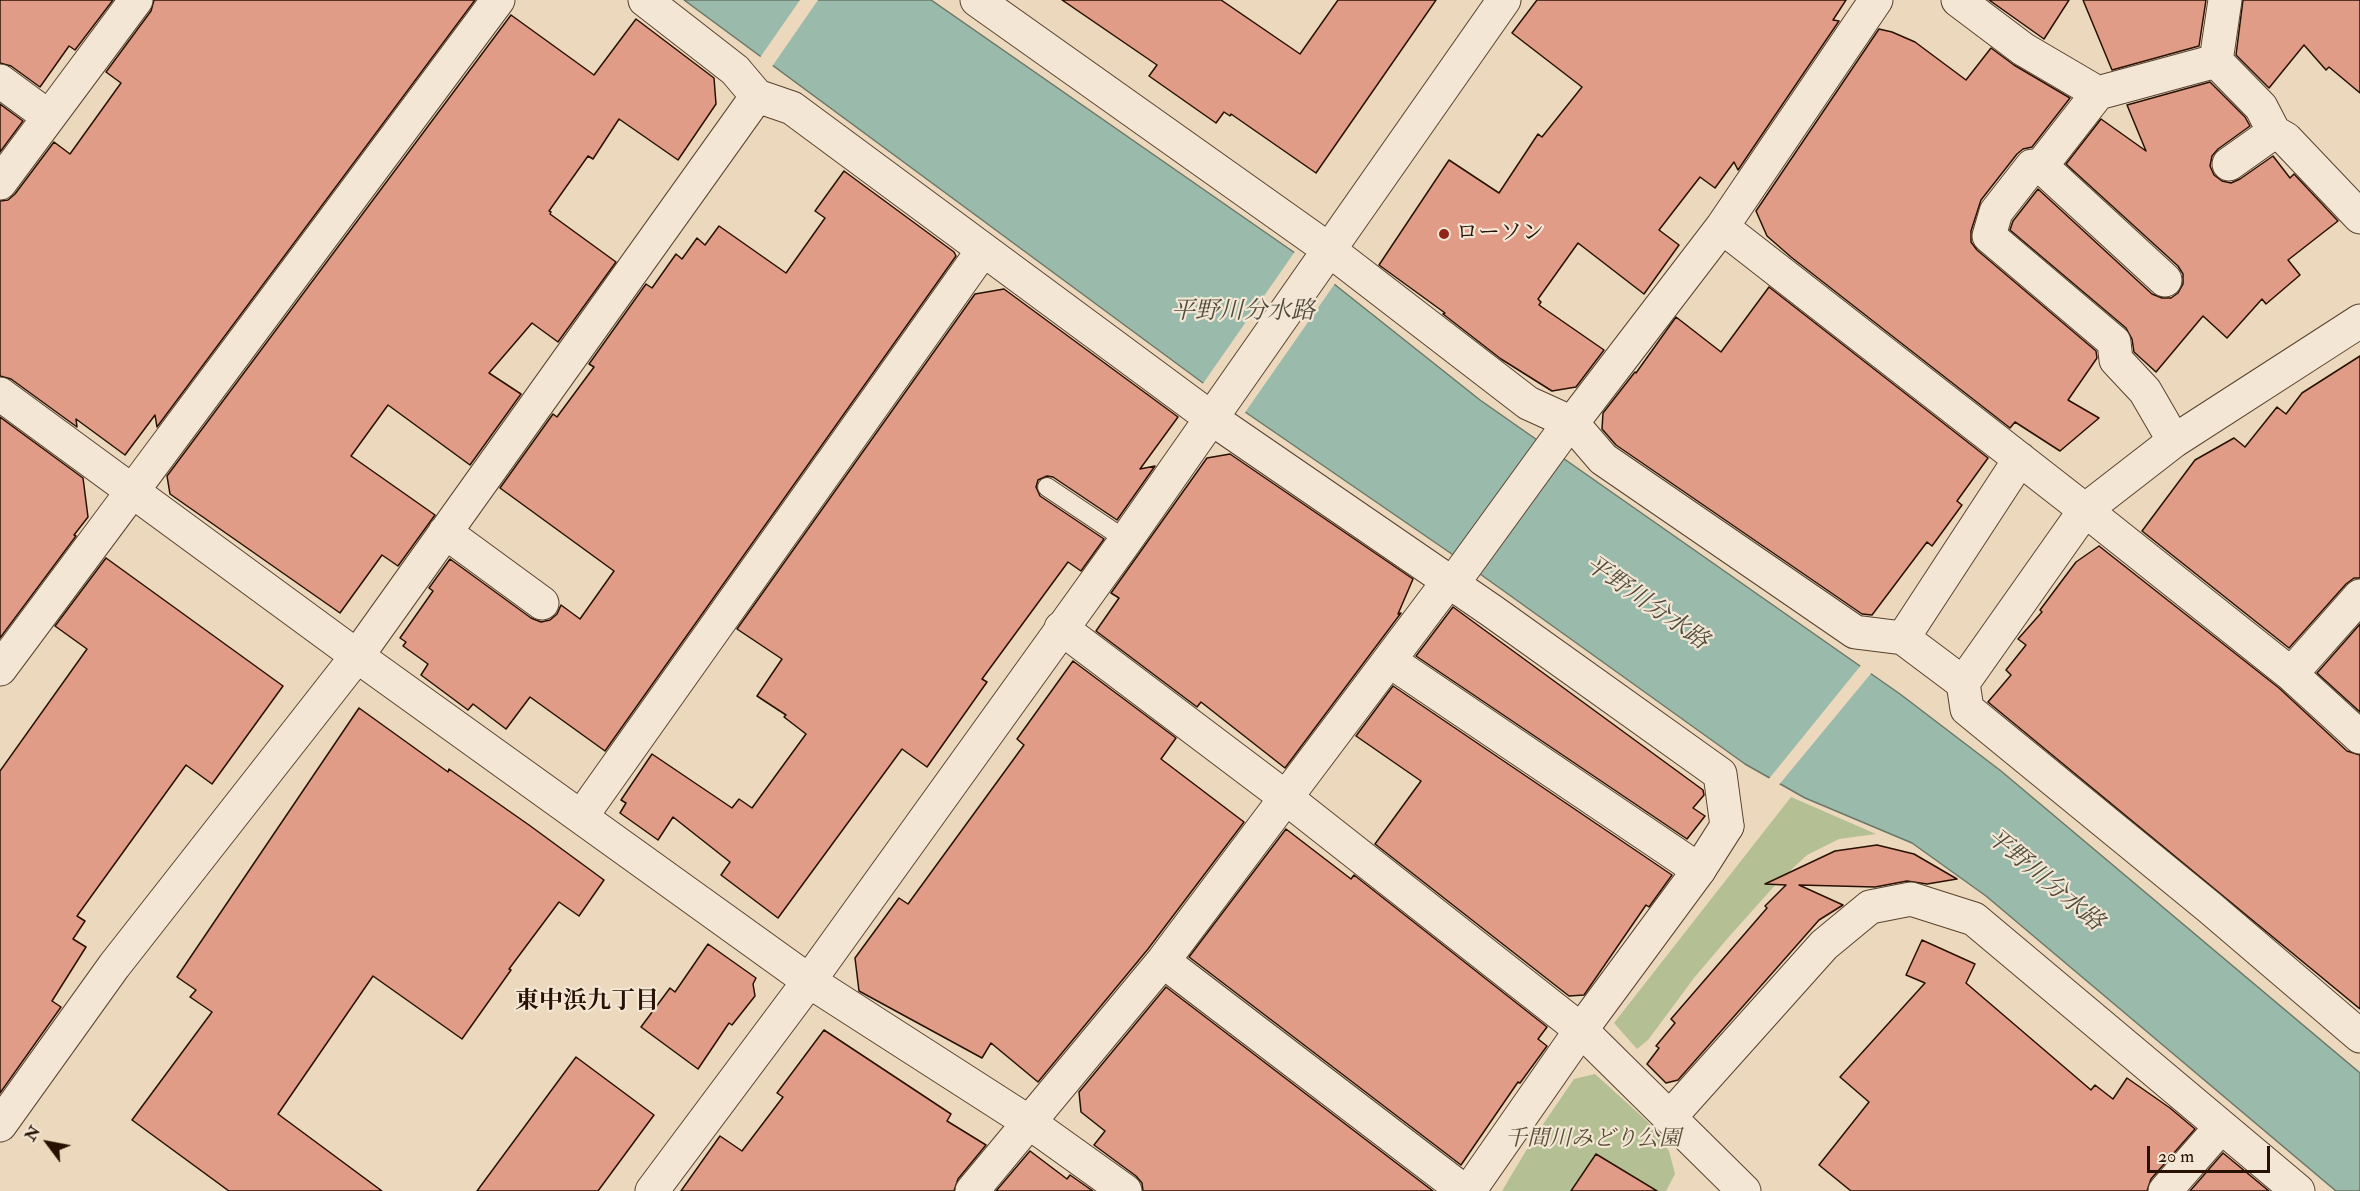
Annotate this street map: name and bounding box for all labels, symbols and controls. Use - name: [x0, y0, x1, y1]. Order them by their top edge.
- place label: ローソン: [1456, 221, 1544, 247]
- marker: ローソン: [1437, 227, 1451, 241]
- water label: 平野川分水路: [1171, 299, 1315, 327]
- water label: 平野川分水路: [1579, 551, 1713, 657]
- water label: 平野川分水路: [1980, 824, 2108, 938]
- district label: 東中浜九丁目: [515, 989, 659, 1017]
- north arrow: [18, 1113, 78, 1173]
- text: N: [20, 1122, 45, 1145]
- park label: 千間川みどり公園: [1505, 1127, 1681, 1153]
- scale bar: [2150, 1134, 2273, 1172]
- text: 20 m: [2158, 1145, 2194, 1168]

